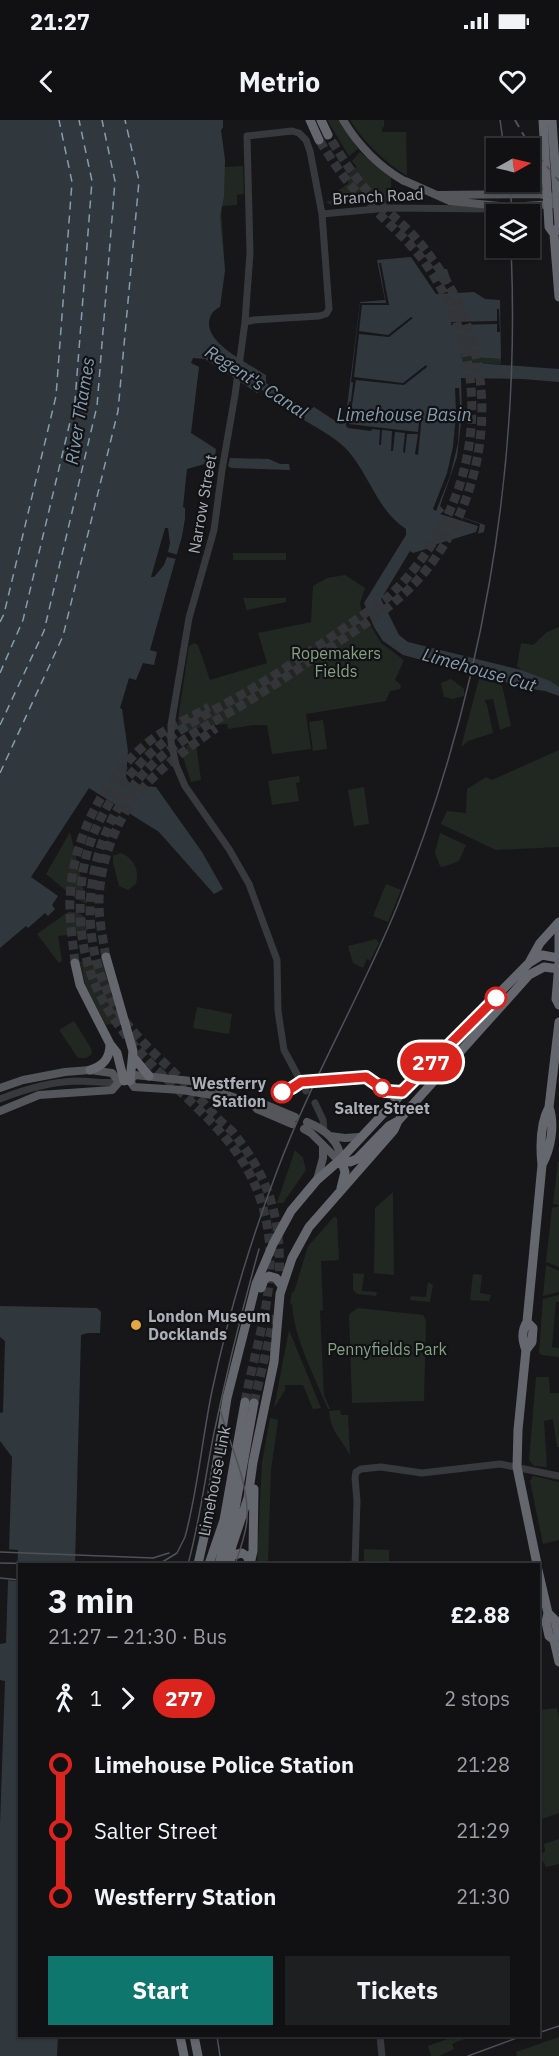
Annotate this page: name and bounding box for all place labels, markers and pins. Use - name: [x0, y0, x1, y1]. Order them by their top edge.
- unlabelled marker: [485, 987, 507, 1009]
- place label: Westferry Station: [191, 1073, 266, 1111]
- marker: Salter Street: [373, 1079, 391, 1097]
- marker: Westferry Station: [271, 1081, 293, 1103]
- place label: Salter Street: [334, 1098, 430, 1118]
- place label: London Museum Docklands: [148, 1306, 270, 1344]
- marker: London Museum Docklands: [129, 1318, 143, 1332]

